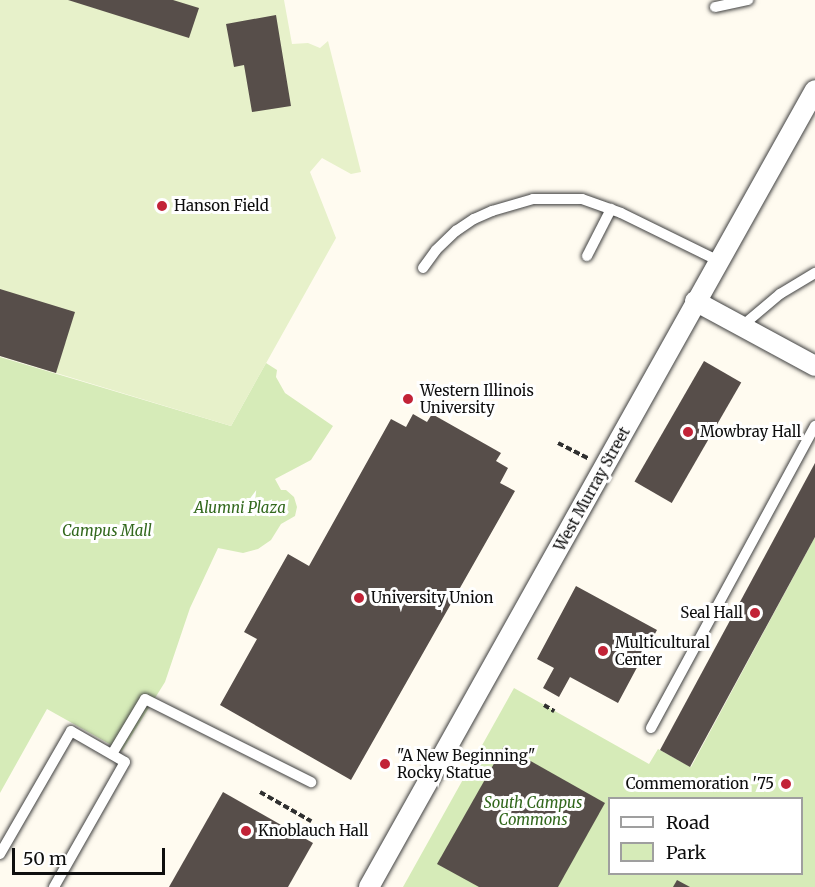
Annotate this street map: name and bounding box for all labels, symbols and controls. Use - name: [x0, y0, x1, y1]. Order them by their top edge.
- place label: Hanson Field: [174, 197, 269, 215]
- marker: Hanson Field: [155, 199, 169, 213]
- place label: Western Illinois University: [420, 381, 534, 416]
- marker: Western Illinois University: [401, 392, 415, 406]
- place label: Mowbray Hall: [700, 423, 801, 441]
- street label: West Murray Street: [550, 424, 634, 554]
- marker: Mowbray Hall: [681, 425, 695, 439]
- park label: Alumni Plaza: [194, 499, 286, 517]
- park label: Campus Mall: [62, 522, 152, 540]
- place label: University Union: [371, 589, 493, 607]
- marker: University Union: [352, 591, 366, 605]
- place label: Seal Hall: [680, 604, 743, 622]
- marker: Seal Hall: [748, 606, 762, 620]
- place label: Multicultural Center: [615, 633, 710, 668]
- marker: Multicultural Center: [596, 644, 610, 658]
- place label: "A New Beginning" Rocky Statue: [397, 746, 536, 781]
- marker: "A New Beginning" Rocky Statue: [378, 757, 392, 771]
- place label: Commemoration '75: [626, 775, 774, 793]
- marker: Commemoration '75: [779, 777, 793, 791]
- park label: South Campus Commons: [484, 793, 582, 828]
- legend: [608, 797, 803, 875]
- text: Road: [666, 811, 710, 834]
- place label: Knoblauch Hall: [258, 822, 368, 840]
- marker: Knoblauch Hall: [239, 824, 253, 838]
- scale bar: [15, 836, 168, 874]
- text: Park: [666, 841, 706, 864]
- text: 50 m: [23, 847, 67, 870]

